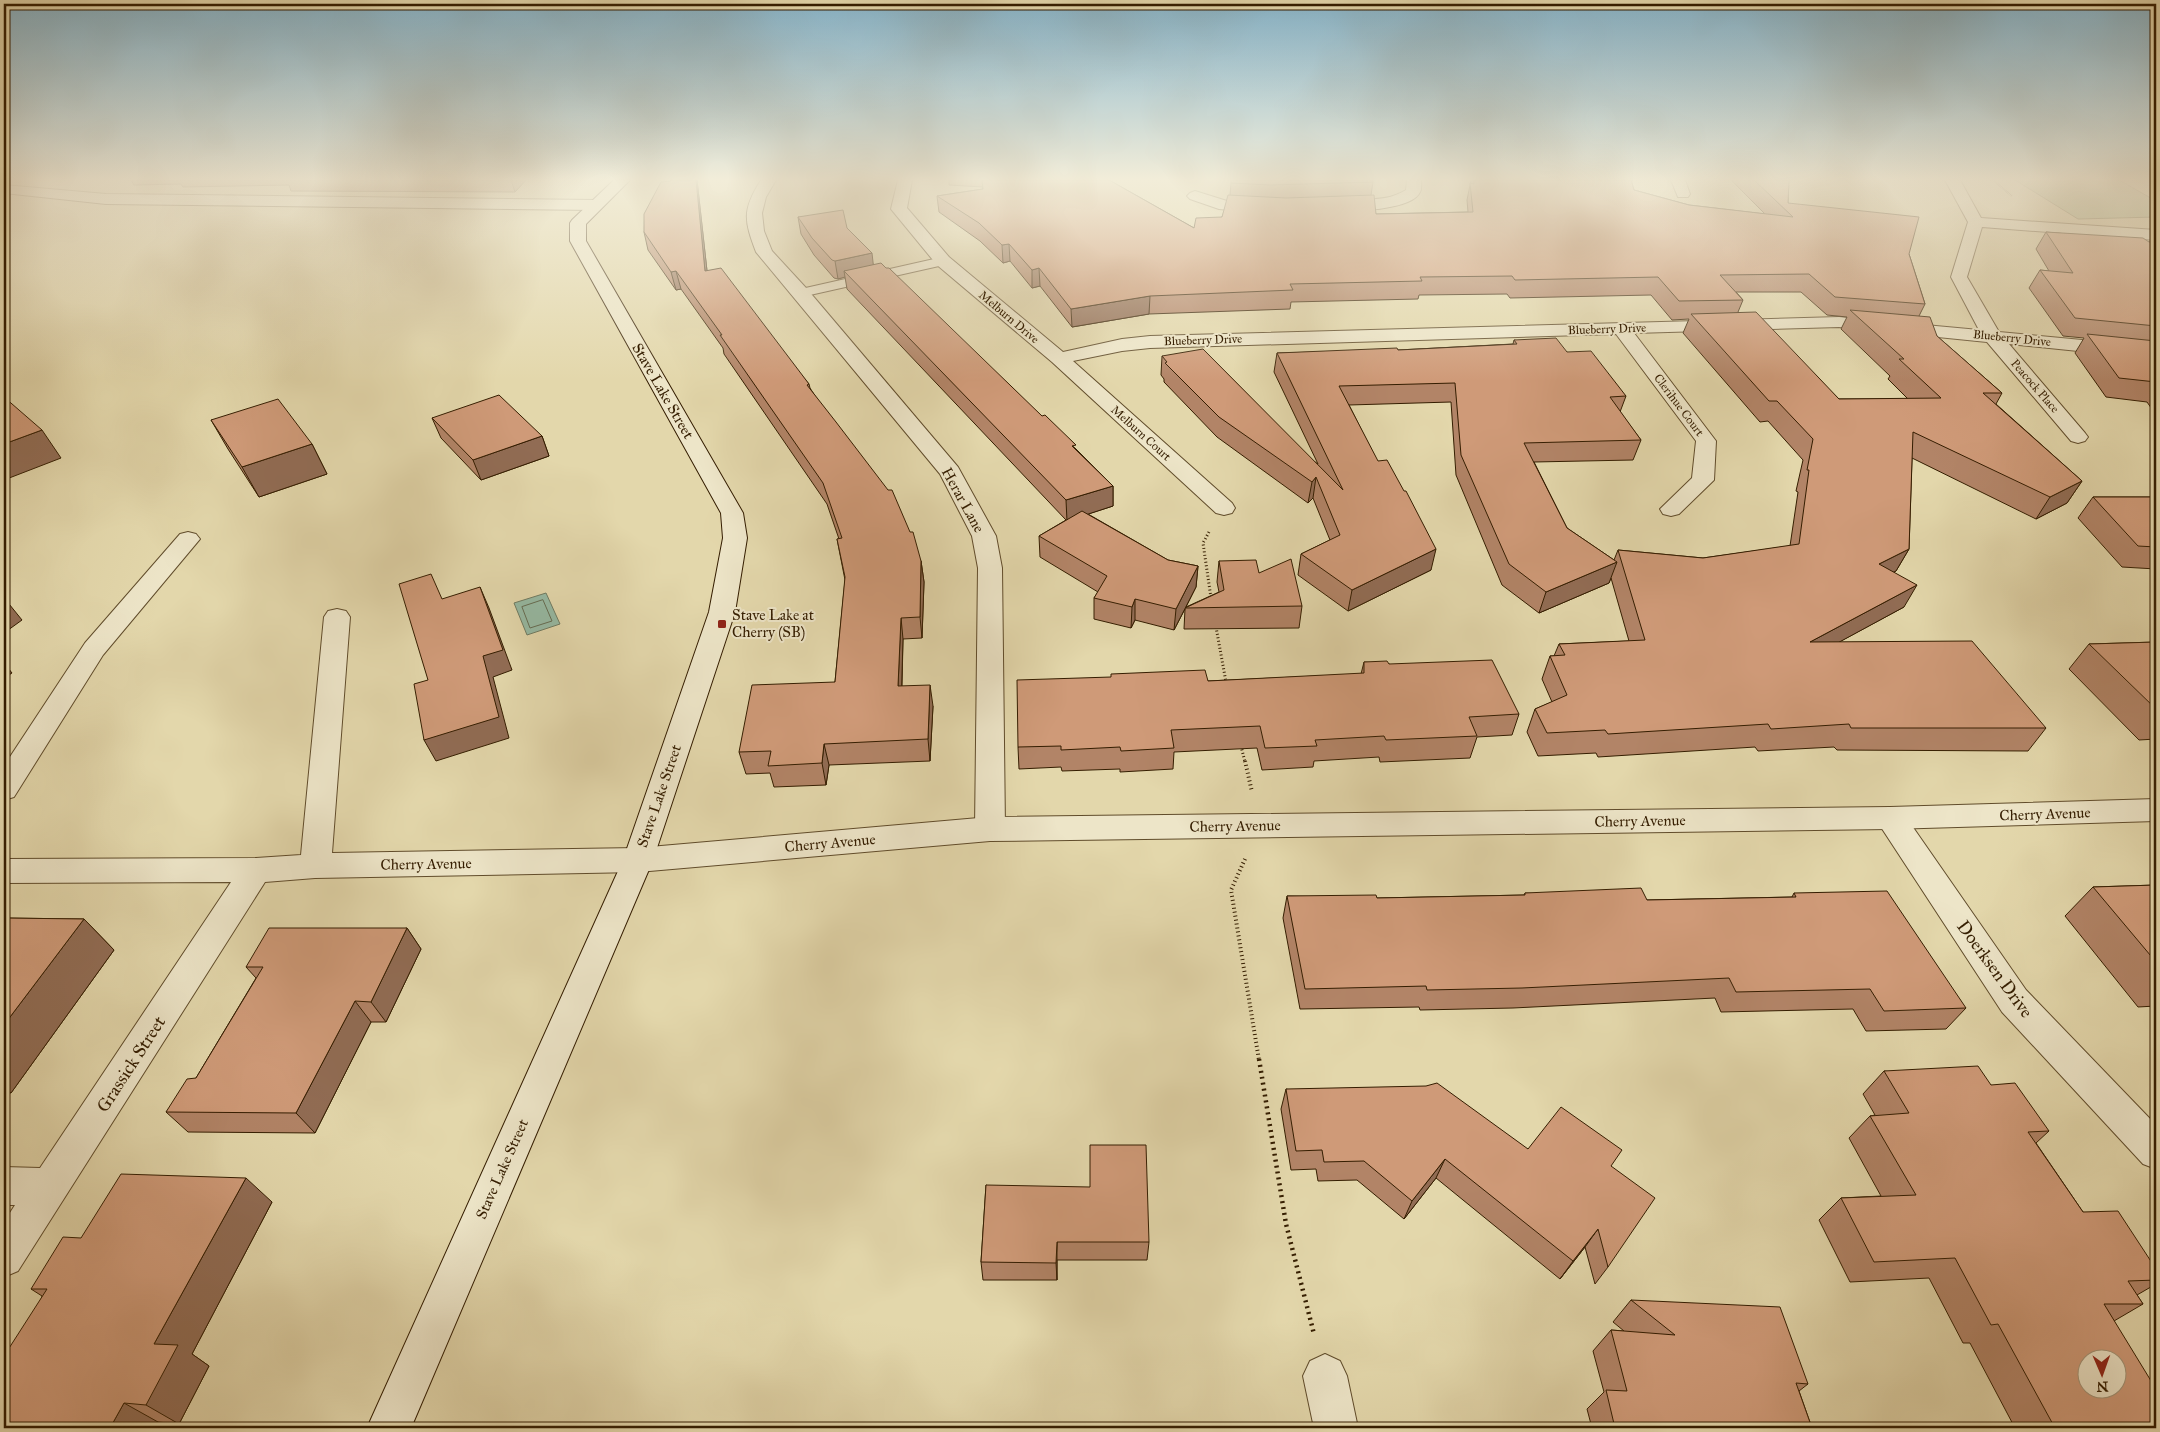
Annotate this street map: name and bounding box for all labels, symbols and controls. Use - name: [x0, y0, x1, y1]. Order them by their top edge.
- street label: Melburn Drive: [976, 288, 1042, 346]
- street label: Blueberry Drive: [1568, 321, 1646, 337]
- street label: Blueberry Drive: [1972, 327, 2052, 349]
- street label: Blueberry Drive: [1164, 332, 1242, 348]
- street label: Stave Lake Street: [628, 340, 698, 443]
- street label: Peacock Place: [2008, 356, 2062, 416]
- street label: Clerihue Court: [1651, 371, 1707, 439]
- street label: Melburn Court: [1108, 402, 1174, 464]
- street label: Herar Lane: [938, 464, 988, 536]
- place label: Stave Lake at Cherry (SB): [732, 606, 815, 642]
- marker: Stave Lake at Cherry (SB): [716, 618, 728, 630]
- street label: Stave Lake Street: [633, 742, 685, 850]
- street label: Cherry Avenue: [1999, 803, 2091, 825]
- street label: Cherry Avenue: [1594, 811, 1686, 831]
- street label: Cherry Avenue: [1189, 816, 1281, 836]
- street label: Cherry Avenue: [784, 830, 876, 856]
- street label: Cherry Avenue: [380, 854, 472, 874]
- street label: Doerksen Drive: [1952, 916, 2038, 1022]
- street label: Grassick Street: [92, 1011, 171, 1116]
- street label: Stave Lake Street: [472, 1116, 532, 1222]
- north arrow: [2078, 1350, 2128, 1400]
- text: N: [2096, 1378, 2109, 1395]

